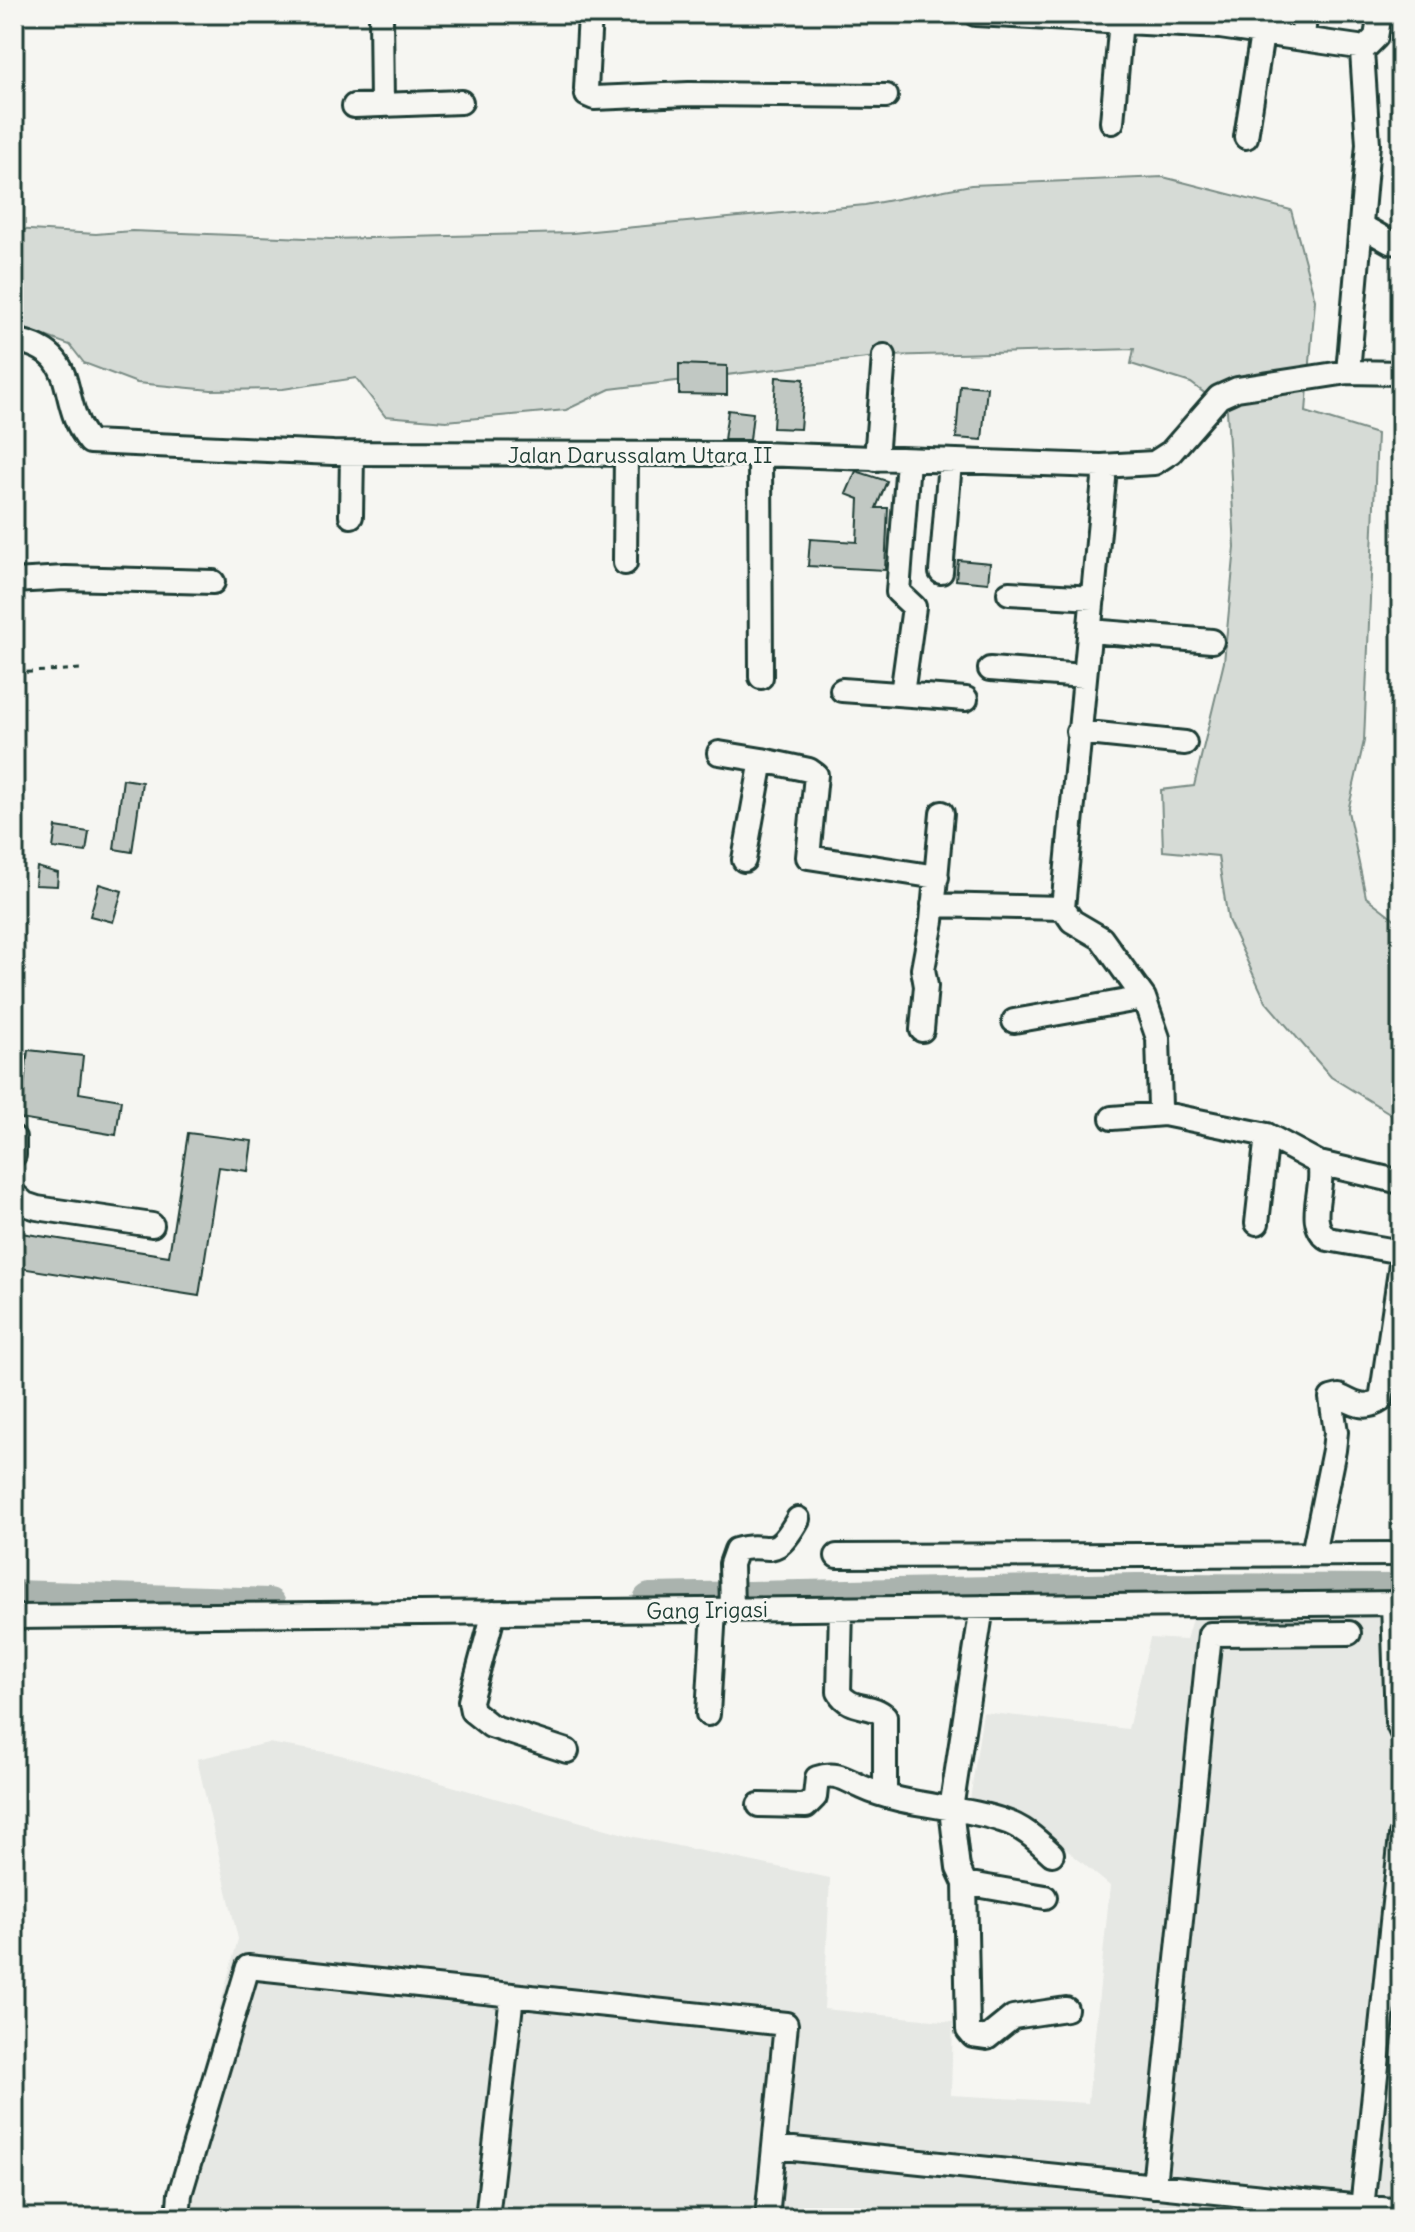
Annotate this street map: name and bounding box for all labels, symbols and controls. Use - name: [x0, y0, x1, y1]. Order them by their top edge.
- street label: Jalan Darussalam Utara II: [508, 441, 772, 469]
- street label: Gang Irigasi: [646, 1595, 768, 1625]

